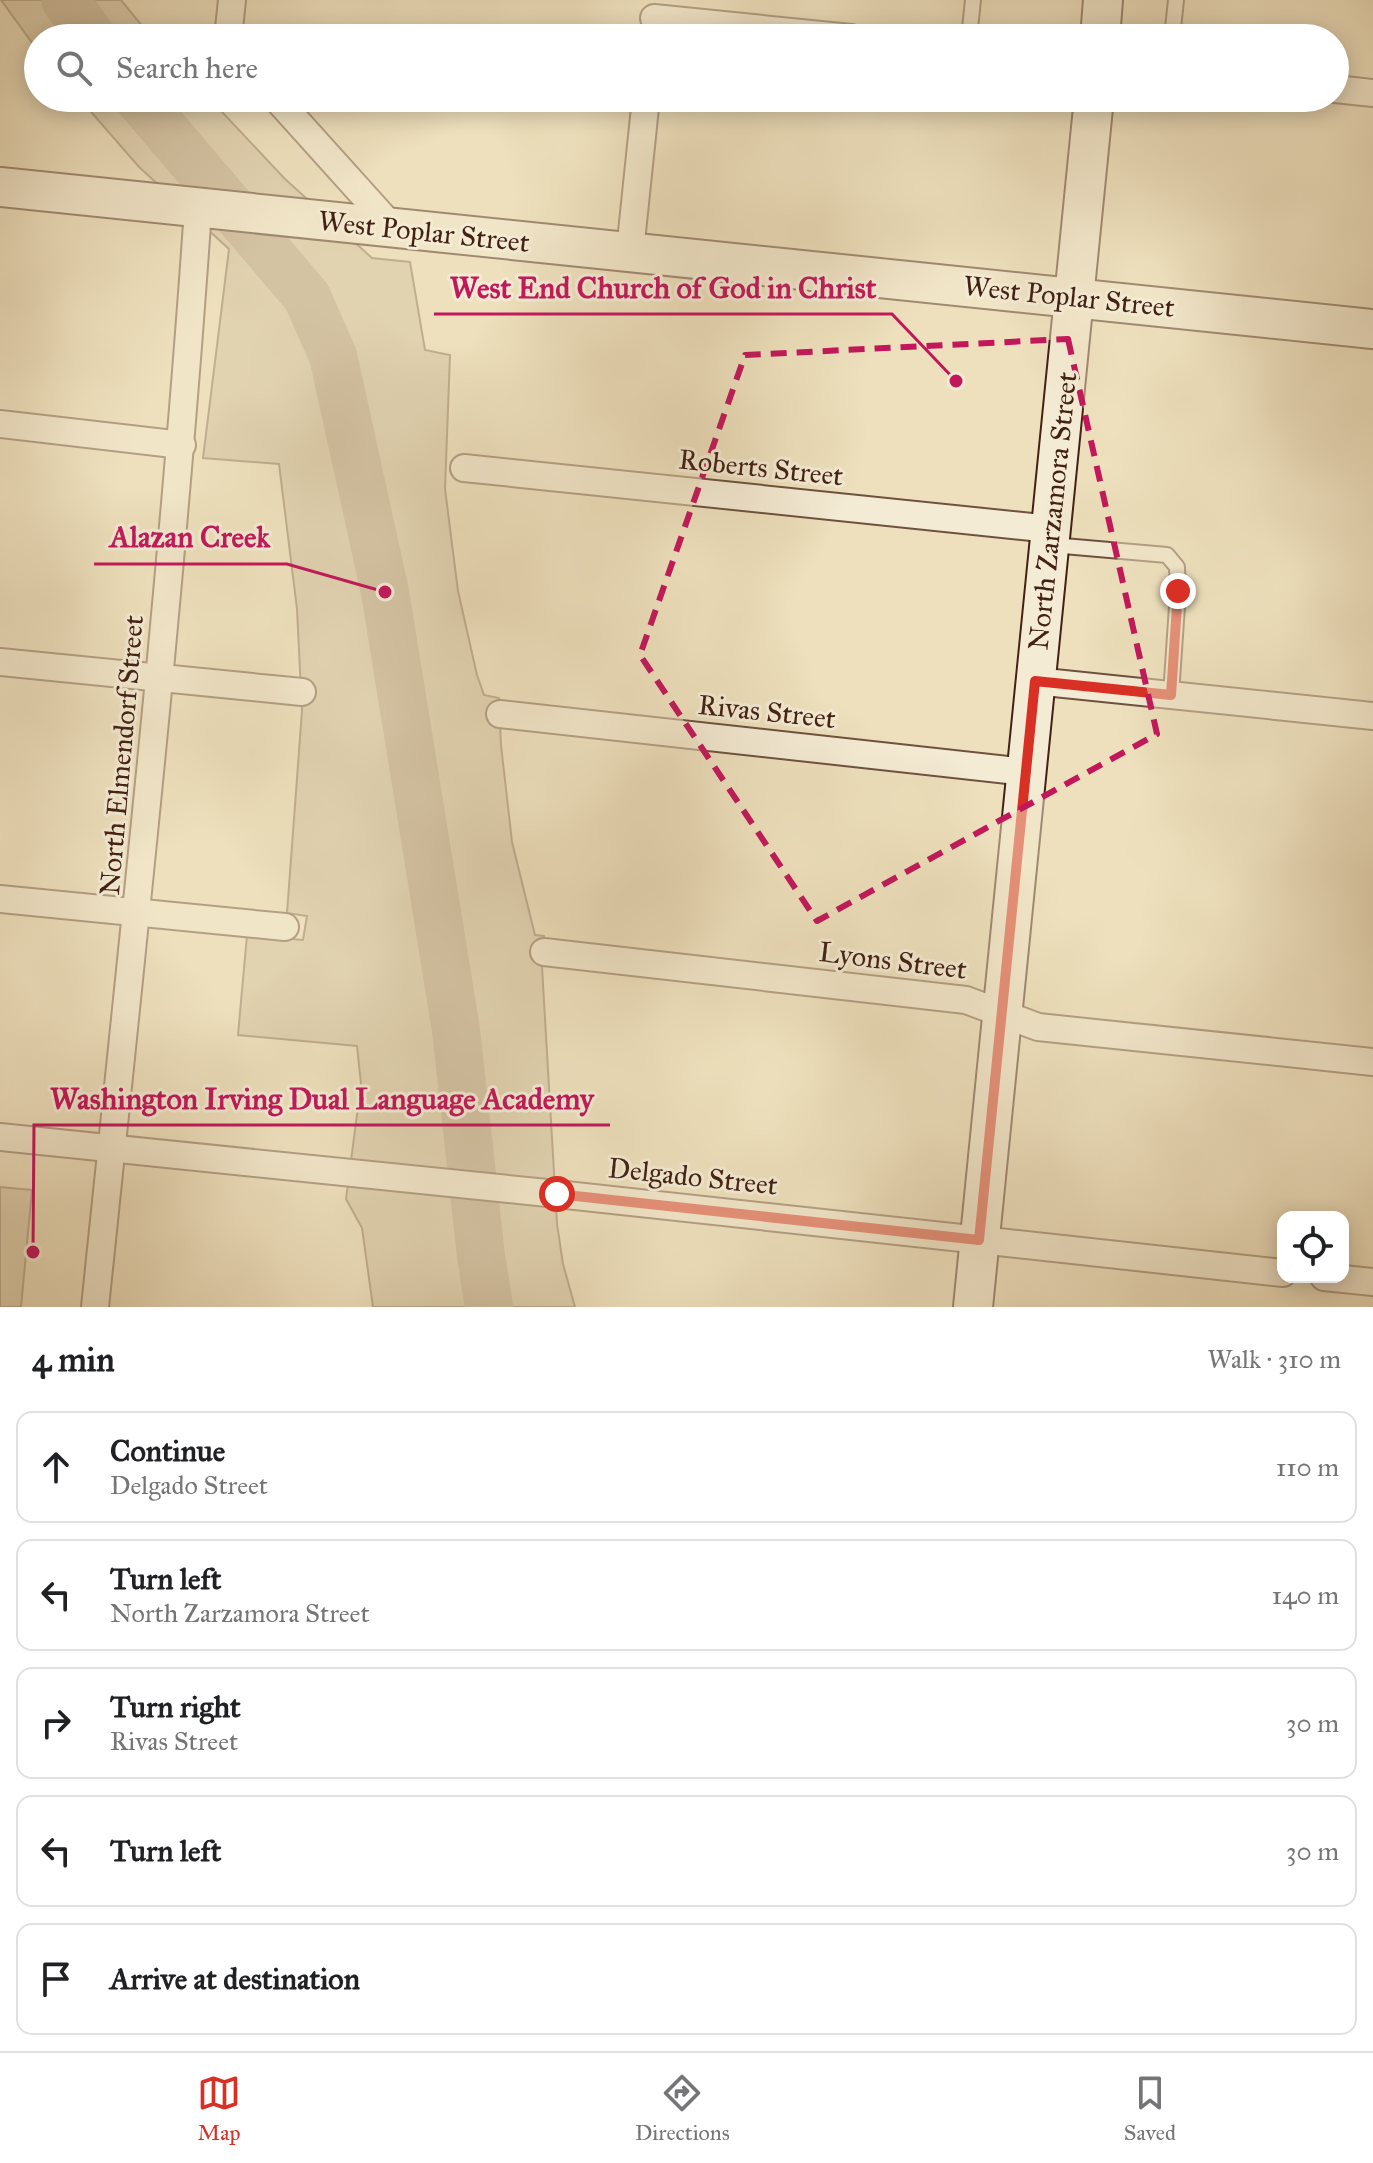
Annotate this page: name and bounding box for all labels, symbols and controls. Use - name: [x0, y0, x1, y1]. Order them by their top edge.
- search box: [24, 24, 1349, 112]
- icon: search: [52, 46, 96, 90]
- text: Search here: [116, 50, 258, 86]
- street label: West Poplar Street: [317, 203, 531, 260]
- callout: West End Church of God in Christ: [434, 260, 892, 314]
- street label: West Poplar Street: [962, 268, 1176, 325]
- text: West End Church of God in Christ: [450, 270, 877, 306]
- street label: North Zarzamora Street: [1020, 370, 1085, 652]
- street label: Roberts Street: [677, 441, 845, 494]
- callout: Alazan Creek: [94, 510, 287, 564]
- text: Alazan Creek: [108, 519, 271, 555]
- route end: [1160, 573, 1196, 609]
- street label: North Elmendorf Street: [92, 613, 151, 897]
- street label: Rivas Street: [696, 687, 838, 736]
- street label: Lyons Street: [817, 934, 969, 987]
- callout: Washington Irving Dual Language Academy: [34, 1071, 610, 1125]
- text: Washington Irving Dual Language Academy: [50, 1081, 595, 1117]
- street label: Delgado Street: [606, 1150, 779, 1203]
- route start: [539, 1176, 575, 1212]
- map controls: [1277, 1211, 1349, 1283]
- button: locate: [1277, 1211, 1349, 1283]
- text: 4 min: [32, 1339, 115, 1380]
- text: Walk · 310 m: [1207, 1343, 1341, 1375]
- text: Continue: [110, 1433, 225, 1469]
- icon: ahead: [34, 1445, 78, 1489]
- text: 110 m: [1276, 1451, 1339, 1483]
- text: Delgado Street: [110, 1469, 268, 1501]
- text: Turn left: [110, 1561, 221, 1597]
- icon: left: [34, 1573, 78, 1617]
- text: 140 m: [1272, 1579, 1339, 1611]
- text: North Zarzamora Street: [110, 1597, 370, 1629]
- text: Turn right: [110, 1689, 241, 1725]
- icon: right: [34, 1701, 78, 1745]
- text: 30 m: [1286, 1707, 1339, 1739]
- text: Rivas Street: [110, 1725, 238, 1757]
- icon: left: [34, 1829, 78, 1873]
- text: Turn left: [110, 1833, 221, 1869]
- text: 30 m: [1286, 1835, 1339, 1867]
- icon: arrive: [34, 1957, 78, 2001]
- text: Arrive at destination: [110, 1961, 360, 1997]
- tab: Map: [197, 2071, 241, 2146]
- tab: Directions: [635, 2071, 730, 2146]
- tab: Saved: [1124, 2071, 1176, 2146]

